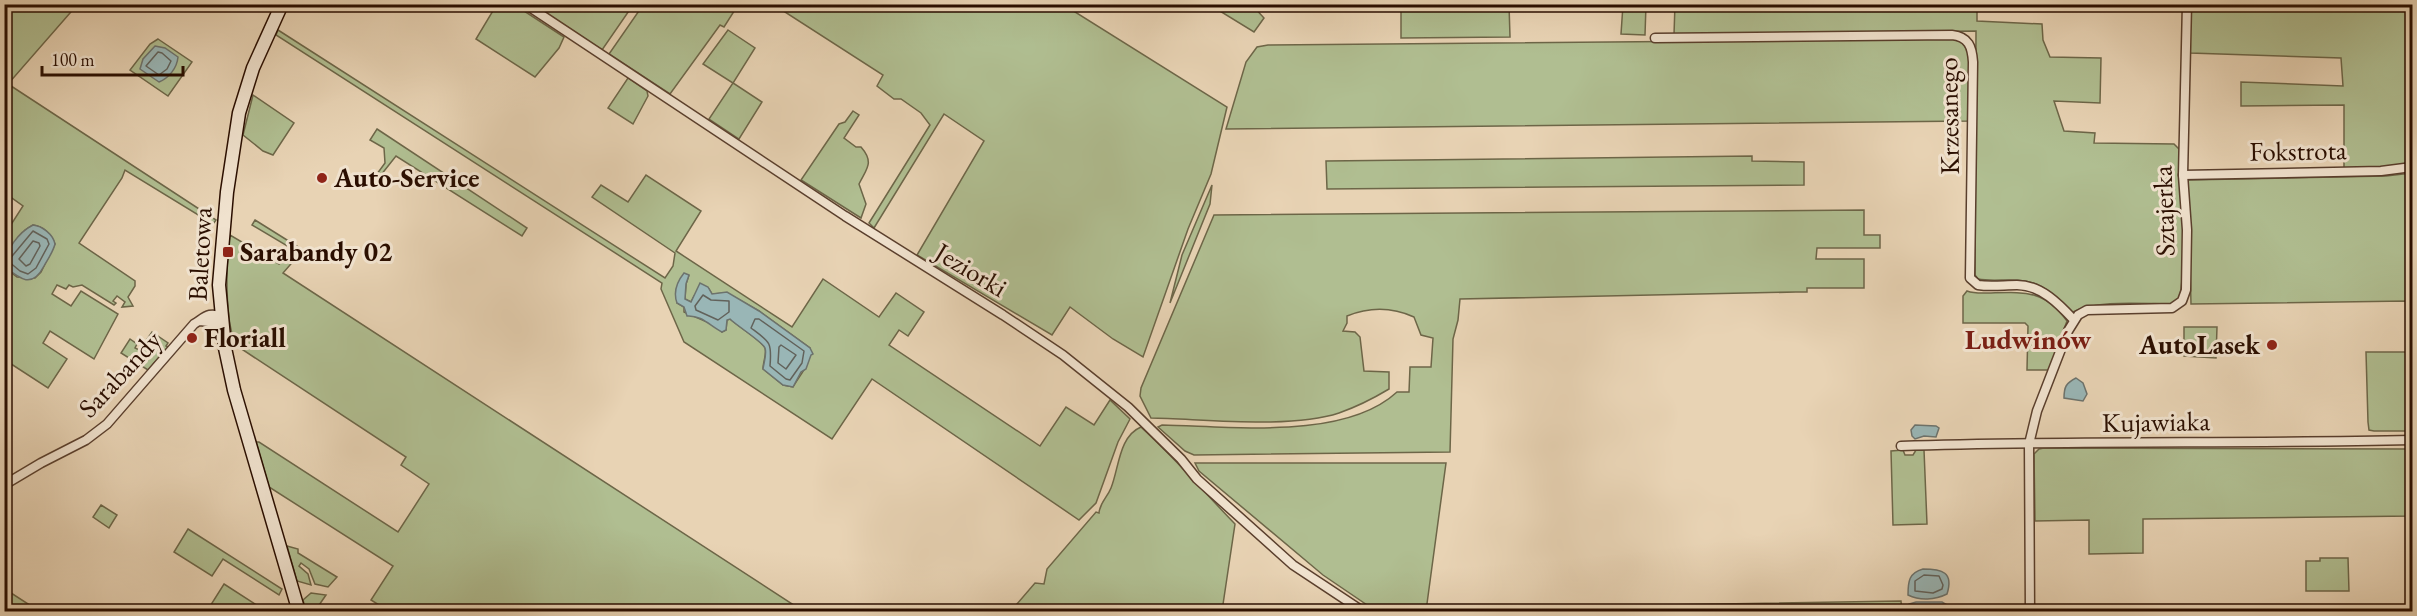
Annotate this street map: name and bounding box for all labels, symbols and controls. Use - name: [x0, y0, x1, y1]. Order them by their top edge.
- scale bar: [42, 39, 183, 77]
- text: 100 m: [51, 48, 95, 71]
- street label: Krzesanego: [1930, 57, 1967, 175]
- street label: Fokstrota: [2249, 132, 2347, 169]
- place label: Auto-Service: [333, 160, 480, 195]
- street label: Sztajerka: [2144, 165, 2183, 257]
- marker: Auto-Service: [315, 171, 329, 185]
- street label: Baletowa: [180, 206, 219, 302]
- street label: Jeziorki: [927, 233, 1014, 305]
- place label: Sarabandy 02: [240, 234, 392, 269]
- marker: Sarabandy 02: [221, 245, 235, 259]
- place label: Floriall: [204, 320, 286, 355]
- district label: Ludwinów: [1965, 321, 2091, 357]
- street label: Sarabandy: [70, 322, 169, 425]
- place label: AutoLasek: [2138, 327, 2261, 362]
- marker: Floriall: [185, 331, 199, 345]
- marker: AutoLasek: [2265, 338, 2279, 352]
- street label: Kujawiaka: [2102, 403, 2211, 440]

